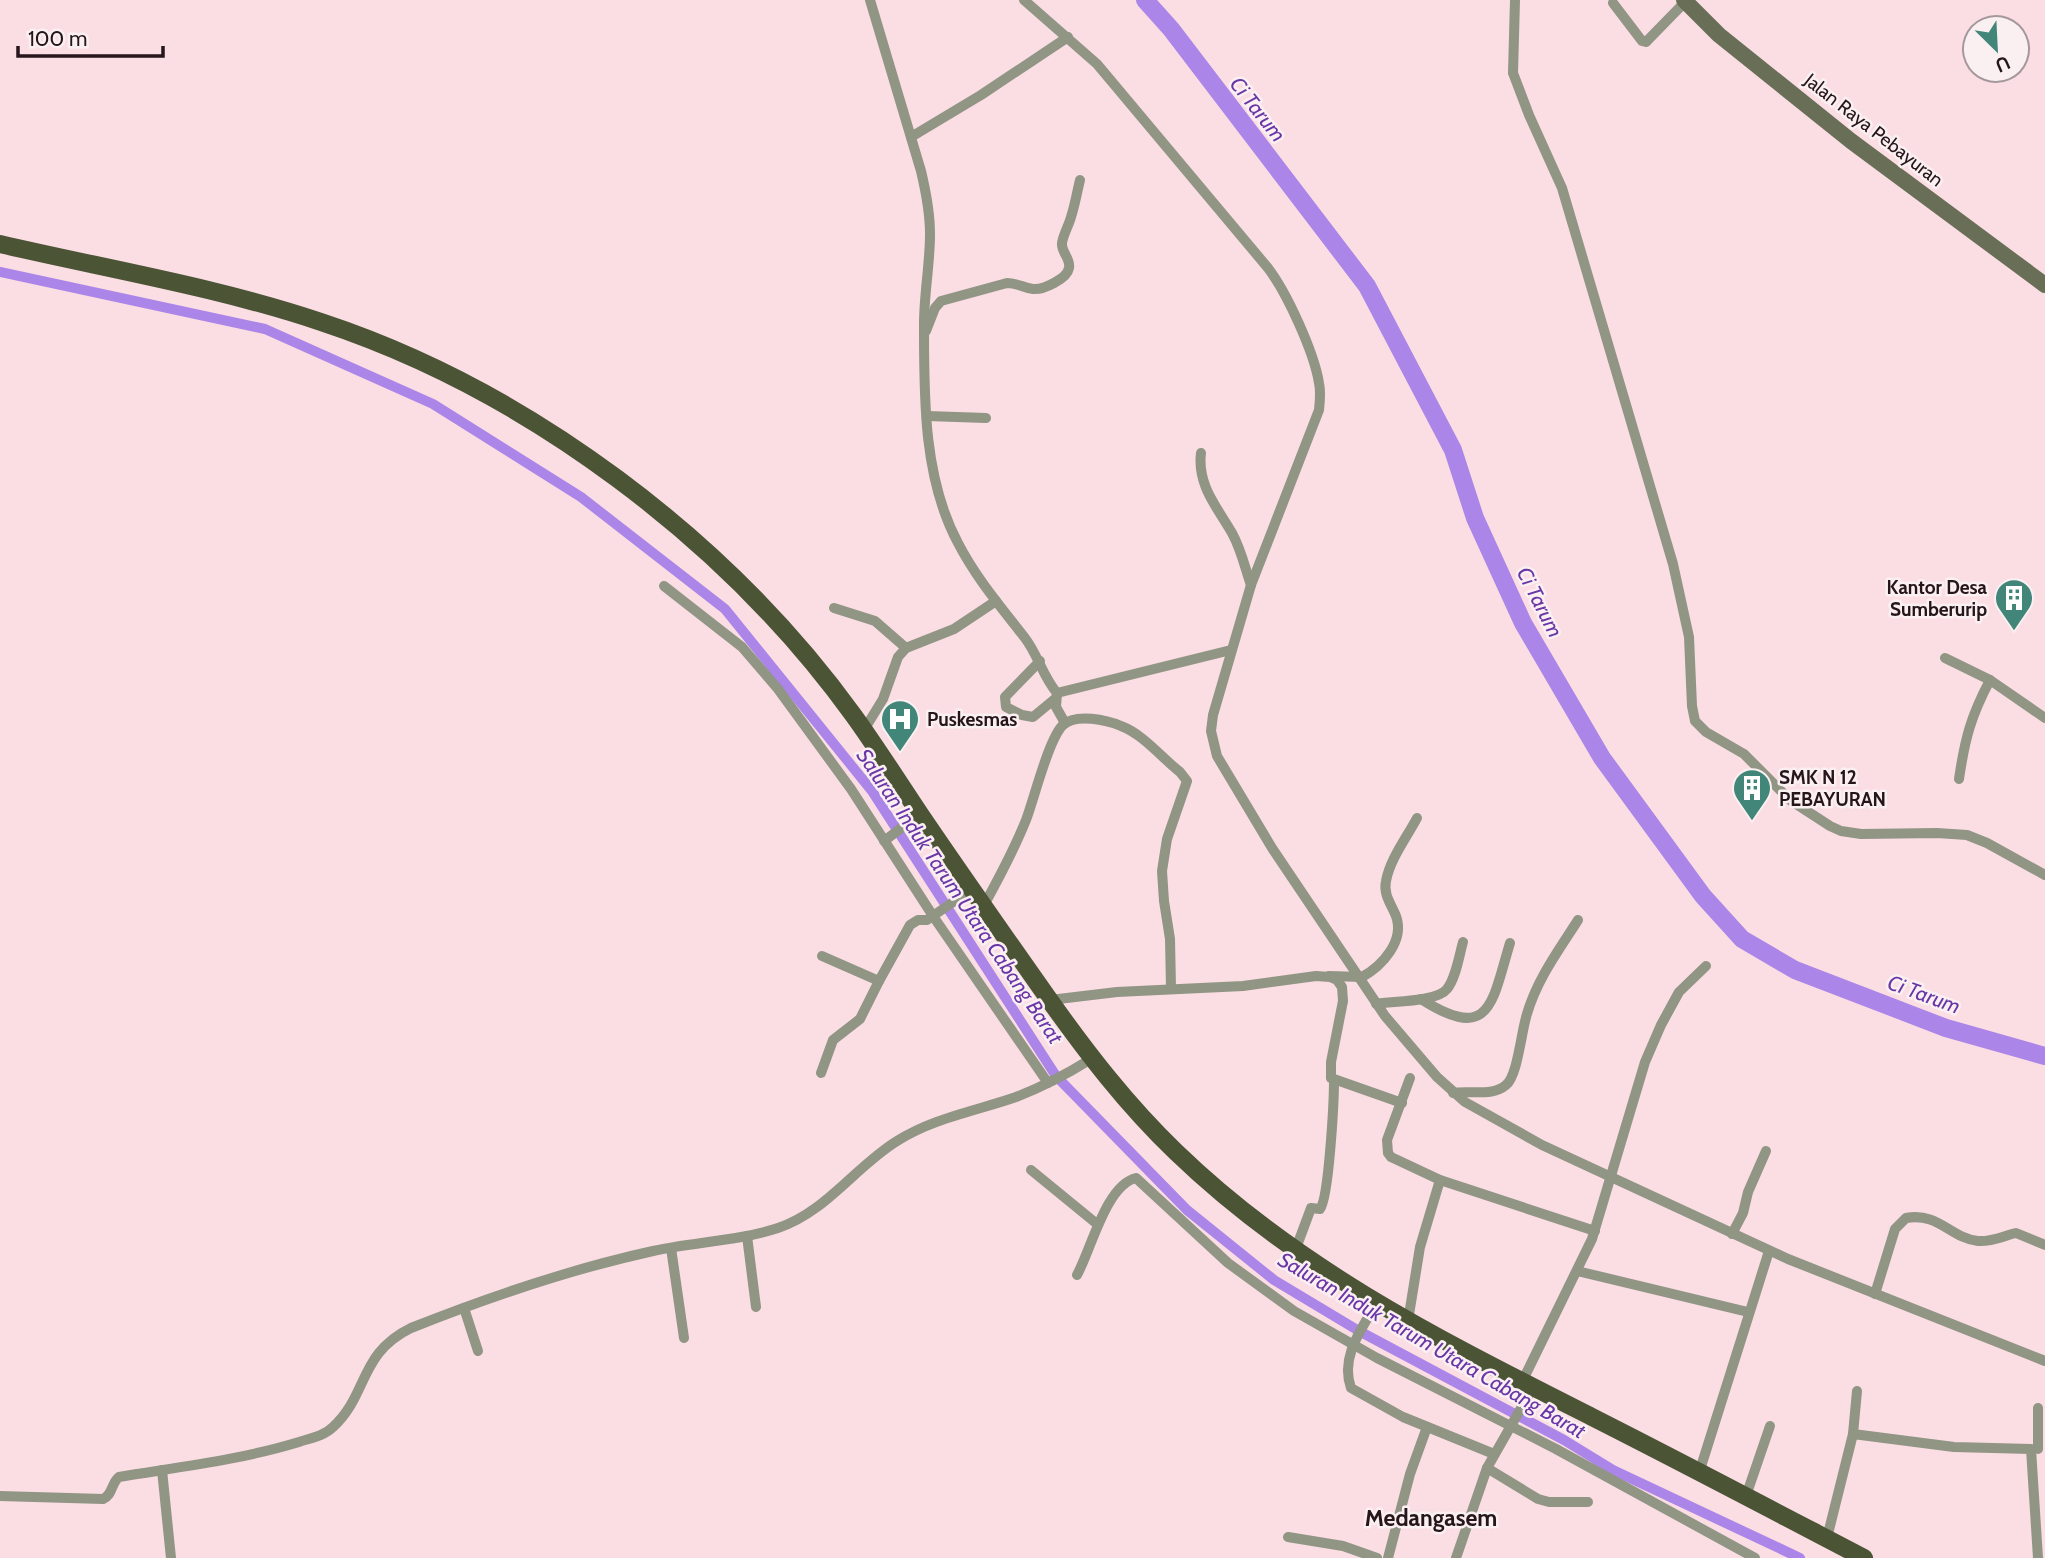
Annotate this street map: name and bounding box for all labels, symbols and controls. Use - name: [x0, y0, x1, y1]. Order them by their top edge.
- scale bar: [18, 14, 163, 58]
- north arrow: [1961, 14, 2031, 84]
- text: 100 m: [28, 26, 87, 51]
- text: U: [1992, 51, 2014, 77]
- street label: Jalan Raya Pebayuran: [1799, 68, 1948, 191]
- water label: Ci Tarum: [1225, 72, 1291, 146]
- water label: Ci Tarum: [1512, 563, 1568, 641]
- place label: Kantor Desa Sumberurip: [1887, 576, 1988, 621]
- building icon: Kantor Desa Sumberurip: [1993, 577, 2035, 632]
- hospital icon: Puskesmas: [879, 698, 921, 753]
- place label: Puskesmas: [927, 708, 1017, 731]
- water label: Saluran Induk Tarum Utara Cabang Barat: [852, 744, 1069, 1049]
- place label: SMK N 12 PEBAYURAN: [1779, 766, 1886, 811]
- building icon: SMK N 12 PEBAYURAN: [1731, 767, 1773, 822]
- water label: Ci Tarum: [1884, 969, 1964, 1019]
- water label: Saluran Induk Tarum Utara Cabang Barat: [1274, 1247, 1591, 1444]
- district label: Medangasem: [1365, 1504, 1497, 1532]

